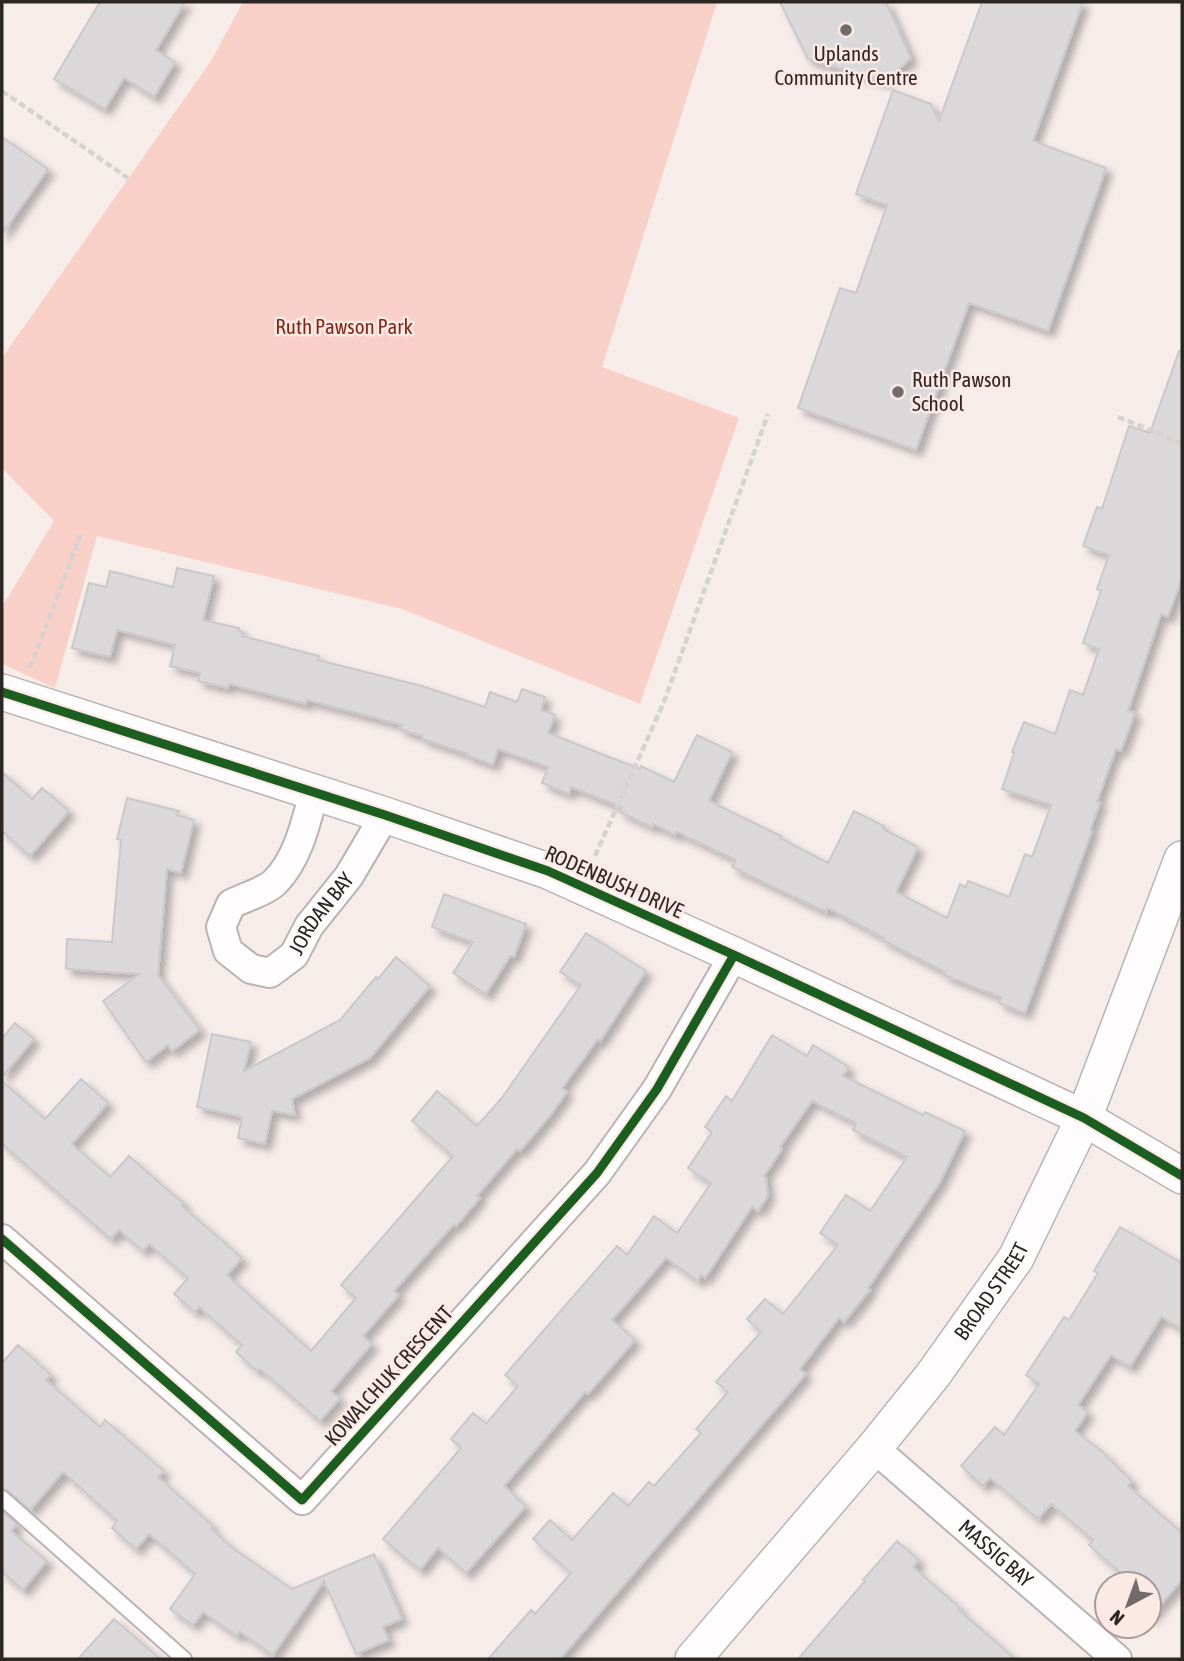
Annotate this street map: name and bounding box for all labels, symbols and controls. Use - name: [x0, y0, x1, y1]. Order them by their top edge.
- marker: Uplands Community Centre: [838, 22, 854, 38]
- place label: Uplands Community Centre: [774, 41, 918, 89]
- park label: Ruth Pawson Park: [275, 314, 413, 338]
- place label: Ruth Pawson School: [912, 367, 1011, 415]
- marker: Ruth Pawson School: [890, 384, 906, 400]
- street label: RODENBUSH DRIVE: [542, 840, 687, 922]
- street label: JORDAN BAY: [283, 867, 358, 958]
- street label: BROAD STREET: [949, 1239, 1033, 1344]
- street label: KOWALCHUK CRESCENT: [319, 1301, 457, 1450]
- street label: MASSIG BAY: [954, 1514, 1039, 1592]
- north arrow: [1093, 1570, 1163, 1640]
- text: N: [1105, 1606, 1128, 1630]

